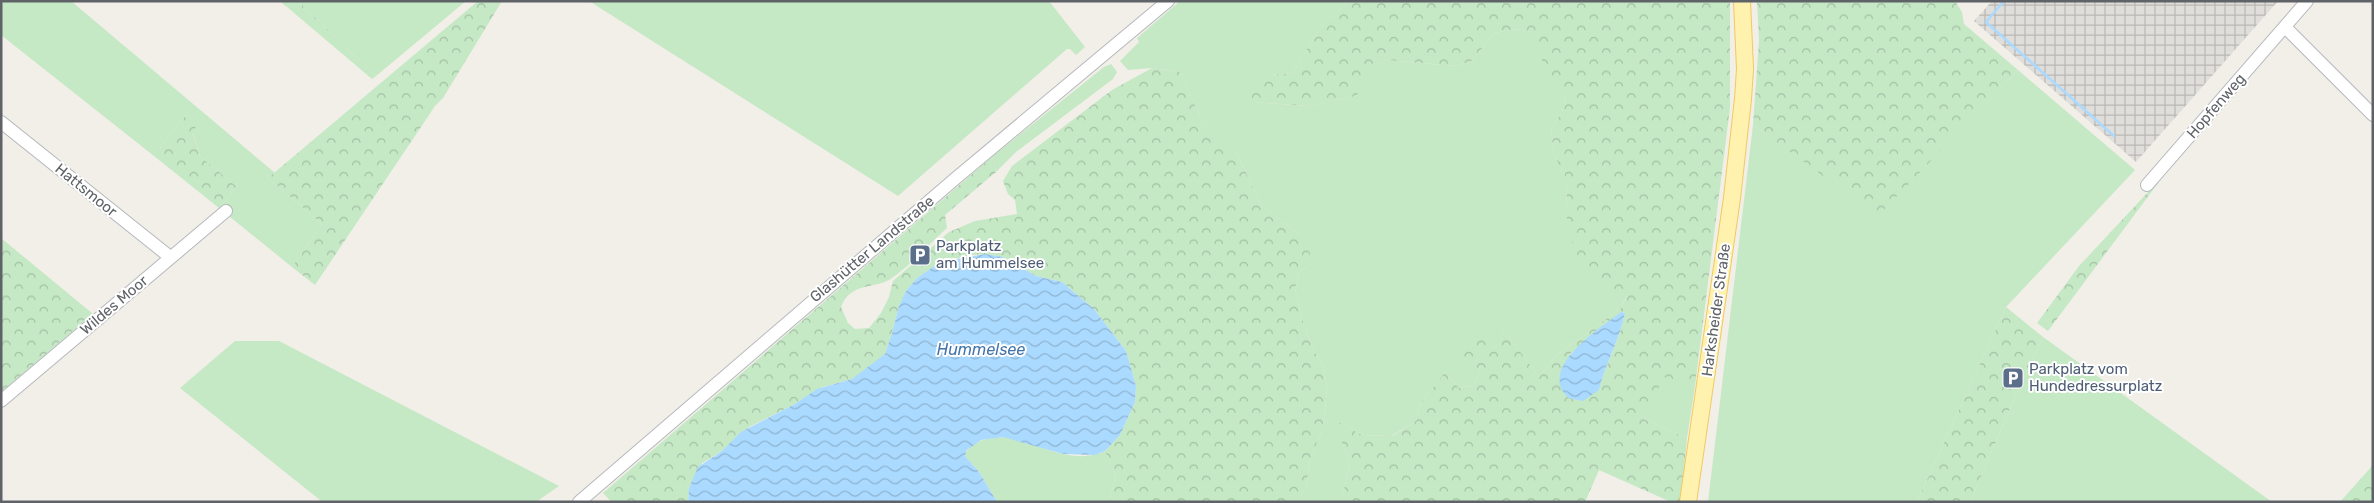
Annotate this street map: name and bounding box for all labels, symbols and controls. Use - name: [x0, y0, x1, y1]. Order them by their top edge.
- street label: Hopfenweg: [2183, 70, 2249, 142]
- street label: Hattsmoor: [51, 160, 121, 221]
- street label: Glashütter Landstraße: [806, 192, 938, 306]
- place label: Parkplatz am Hummelsee: [936, 237, 1044, 272]
- parking icon: Parkplatz am Hummelsee: [908, 243, 932, 267]
- street label: Harksheider Straße: [1698, 243, 1734, 377]
- street label: Wildes Moor: [77, 271, 152, 338]
- water label: Hummelsee: [937, 340, 1025, 359]
- place label: Parkplatz vom Hundedressurplatz: [2029, 360, 2163, 395]
- parking icon: Parkplatz vom Hundedressurplatz: [2001, 366, 2025, 390]

